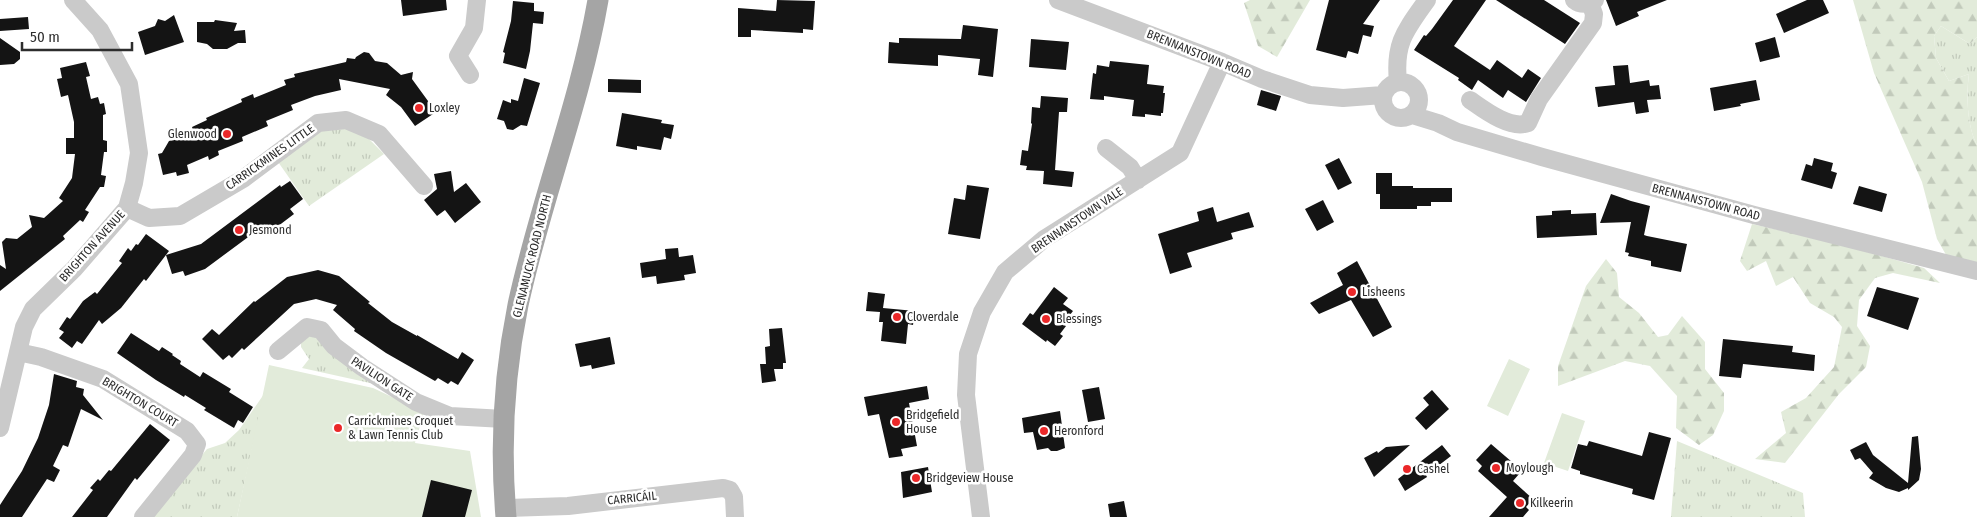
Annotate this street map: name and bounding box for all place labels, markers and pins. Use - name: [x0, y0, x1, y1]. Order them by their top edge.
- place label: Loxley: [429, 101, 461, 115]
- marker: Loxley: [413, 102, 425, 114]
- place label: Glenwood: [168, 127, 217, 141]
- marker: Glenwood: [221, 128, 233, 140]
- place label: Jesmond: [249, 223, 292, 237]
- marker: Jesmond: [233, 224, 245, 236]
- place label: Lisheens: [1362, 285, 1405, 299]
- marker: Lisheens: [1346, 286, 1358, 298]
- place label: Cloverdale: [907, 310, 959, 324]
- marker: Cloverdale: [891, 311, 903, 323]
- place label: Blessings: [1056, 312, 1102, 326]
- marker: Blessings: [1040, 313, 1052, 325]
- place label: Bridgefield House: [906, 408, 959, 436]
- place label: Carrickmines Croquet & Lawn Tennis Club: [348, 414, 453, 442]
- marker: Bridgefield House: [890, 416, 902, 428]
- marker: Carrickmines Croquet & Lawn Tennis Club: [332, 422, 344, 434]
- place label: Heronford: [1054, 424, 1104, 438]
- marker: Heronford: [1038, 425, 1050, 437]
- place label: Moylough: [1506, 461, 1554, 475]
- place label: Cashel: [1417, 462, 1449, 476]
- marker: Moylough: [1490, 462, 1502, 474]
- marker: Cashel: [1401, 463, 1413, 475]
- place label: Bridgeview House: [926, 471, 1013, 485]
- marker: Bridgeview House: [910, 472, 922, 484]
- place label: Kilkeerin: [1530, 496, 1573, 510]
- marker: Kilkeerin: [1514, 497, 1526, 509]

